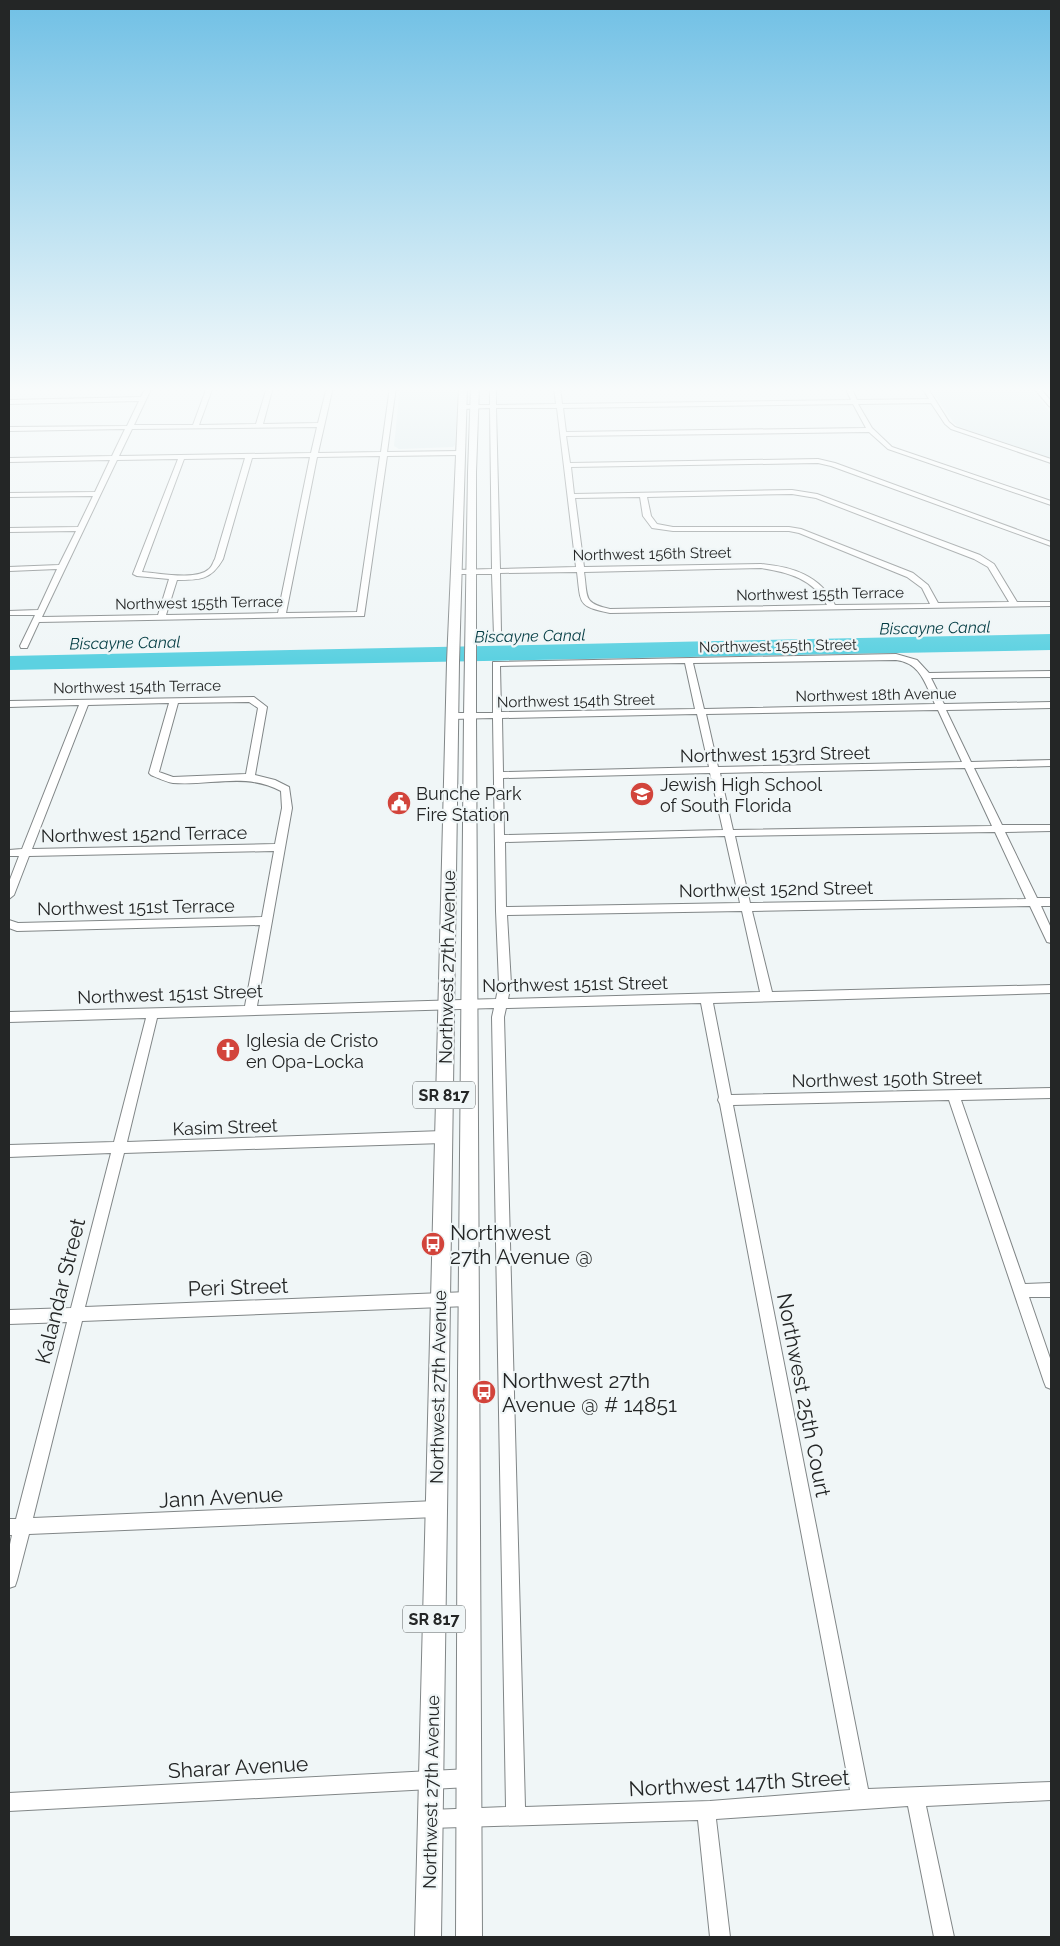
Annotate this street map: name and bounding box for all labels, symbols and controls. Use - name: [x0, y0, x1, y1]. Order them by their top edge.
- street label: Northwest 156th Street: [572, 544, 732, 564]
- street label: Northwest 155th Terrace: [736, 584, 904, 604]
- street label: Northwest 155th Terrace: [115, 593, 283, 613]
- water label: Biscayne Canal: [879, 618, 991, 638]
- water label: Biscayne Canal: [474, 626, 586, 646]
- water label: Biscayne Canal: [69, 633, 181, 653]
- street label: Northwest 155th Street: [699, 636, 857, 656]
- street label: Northwest 154th Terrace: [53, 677, 221, 697]
- street label: Northwest 18th Avenue: [795, 685, 957, 705]
- street label: Northwest 154th Street: [497, 691, 655, 711]
- street label: Northwest 153rd Street: [680, 742, 870, 766]
- place label: Jewish High School of South Florida: [660, 774, 822, 816]
- school or university icon: Jewish High School of South Florida: [629, 781, 655, 807]
- place label: Bunche Park Fire Station: [416, 783, 522, 825]
- public building icon: Bunche Park Fire Station: [386, 790, 412, 816]
- street label: Northwest 152nd Terrace: [41, 822, 248, 846]
- street label: Northwest 27th Avenue: [435, 869, 459, 1064]
- street label: Northwest 152nd Street: [679, 877, 873, 901]
- street label: Northwest 151st Terrace: [37, 895, 235, 919]
- street label: Northwest 151st Street: [482, 972, 668, 996]
- street label: Northwest 151st Street: [77, 980, 263, 1008]
- place label: Iglesia de Cristo en Opa-Locka: [246, 1030, 378, 1072]
- church icon: Iglesia de Cristo en Opa-Locka: [215, 1037, 241, 1063]
- street label: Northwest 150th Street: [791, 1067, 983, 1091]
- road number: SR 817: [413, 1082, 475, 1108]
- street label: Kasim Street: [172, 1115, 278, 1139]
- street label: Kalandar Street: [30, 1216, 90, 1366]
- place label: Northwest 27th Avenue @: [450, 1220, 593, 1269]
- bus stop icon: Northwest 27th Avenue @: [420, 1231, 446, 1257]
- street label: Peri Street: [187, 1273, 289, 1301]
- street label: Northwest 27th Avenue: [426, 1289, 450, 1484]
- street label: Northwest 25th Court: [772, 1291, 836, 1499]
- place label: Northwest 27th Avenue @ # 14851: [502, 1368, 677, 1417]
- bus stop icon: Northwest 27th Avenue @ # 14851: [471, 1379, 497, 1405]
- street label: Jann Avenue: [158, 1481, 284, 1513]
- road number: SR 817: [403, 1606, 465, 1632]
- street label: Northwest 27th Avenue: [419, 1694, 443, 1889]
- street label: Sharar Avenue: [167, 1751, 309, 1783]
- street label: Northwest 147th Street: [628, 1765, 850, 1801]

